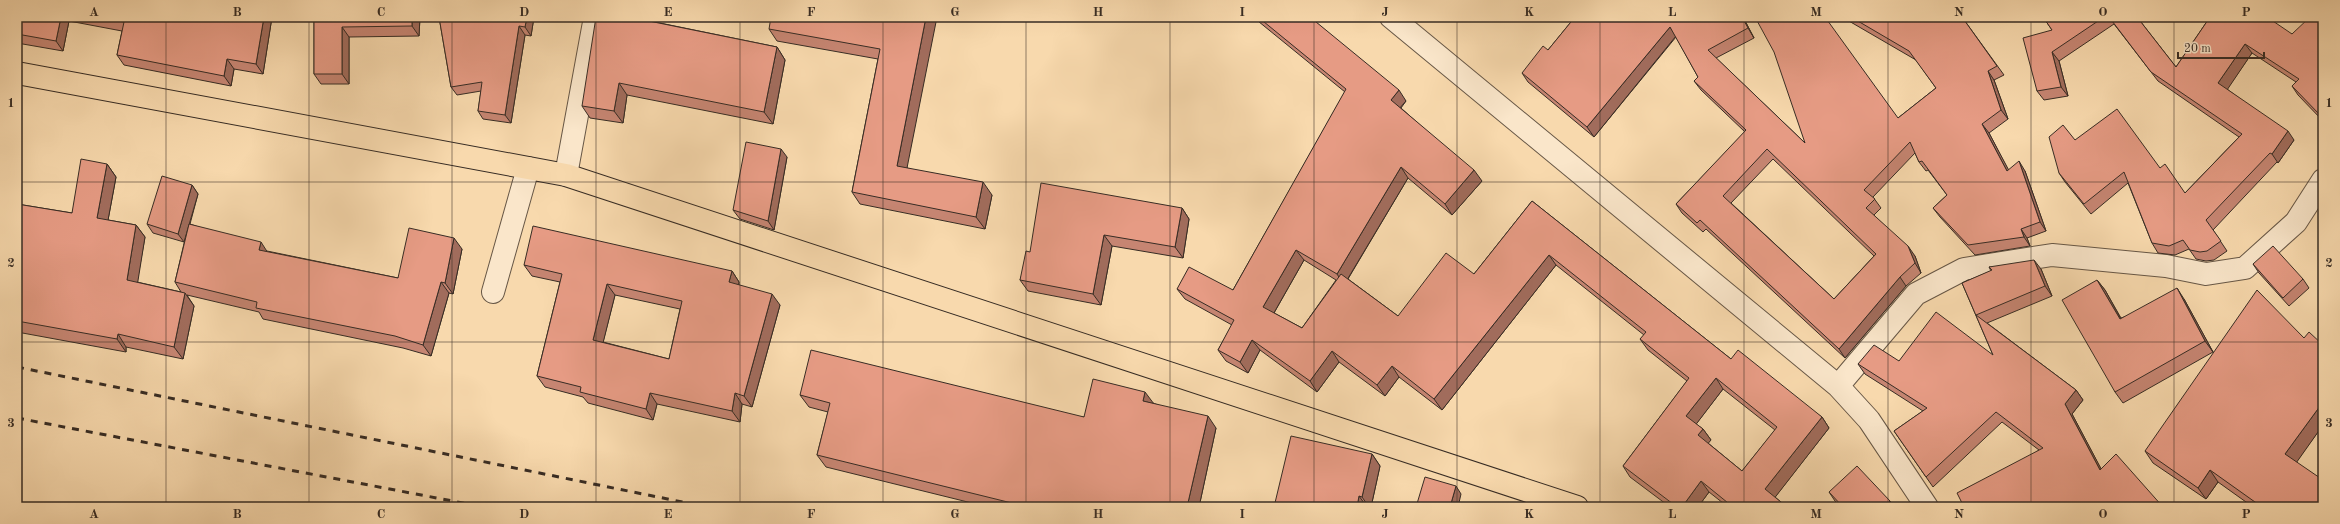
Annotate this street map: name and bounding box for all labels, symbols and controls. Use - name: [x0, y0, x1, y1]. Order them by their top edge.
- text: A: [89, 6, 99, 19]
- text: B: [232, 6, 242, 19]
- text: C: [377, 6, 385, 19]
- text: D: [519, 6, 529, 19]
- text: E: [664, 6, 673, 19]
- text: F: [807, 6, 816, 19]
- text: G: [950, 6, 960, 19]
- text: H: [1093, 6, 1104, 19]
- text: I: [1239, 6, 1245, 19]
- text: J: [1381, 6, 1389, 19]
- text: K: [1524, 6, 1534, 19]
- text: L: [1668, 6, 1677, 19]
- text: M: [1810, 6, 1822, 19]
- text: N: [1954, 6, 1964, 19]
- text: O: [2098, 6, 2108, 19]
- text: P: [2241, 6, 2251, 19]
- scale bar: [2178, 34, 2264, 60]
- text: 20 m: [2184, 43, 2211, 55]
- text: 1: [7, 97, 15, 110]
- text: 1: [2325, 97, 2333, 110]
- text: 2: [7, 257, 15, 270]
- text: 2: [2325, 257, 2333, 270]
- text: 3: [7, 417, 15, 430]
- text: 3: [2325, 417, 2333, 430]
- text: A: [89, 508, 99, 521]
- text: B: [232, 508, 242, 521]
- text: C: [377, 508, 385, 521]
- text: D: [519, 508, 529, 521]
- text: E: [664, 508, 673, 521]
- text: F: [807, 508, 816, 521]
- text: G: [950, 508, 960, 521]
- text: H: [1093, 508, 1104, 521]
- text: I: [1239, 508, 1245, 521]
- text: J: [1381, 508, 1389, 521]
- text: K: [1524, 508, 1534, 521]
- text: L: [1668, 508, 1677, 521]
- text: M: [1810, 508, 1822, 521]
- text: N: [1954, 508, 1964, 521]
- text: O: [2098, 508, 2108, 521]
- text: P: [2241, 508, 2251, 521]

